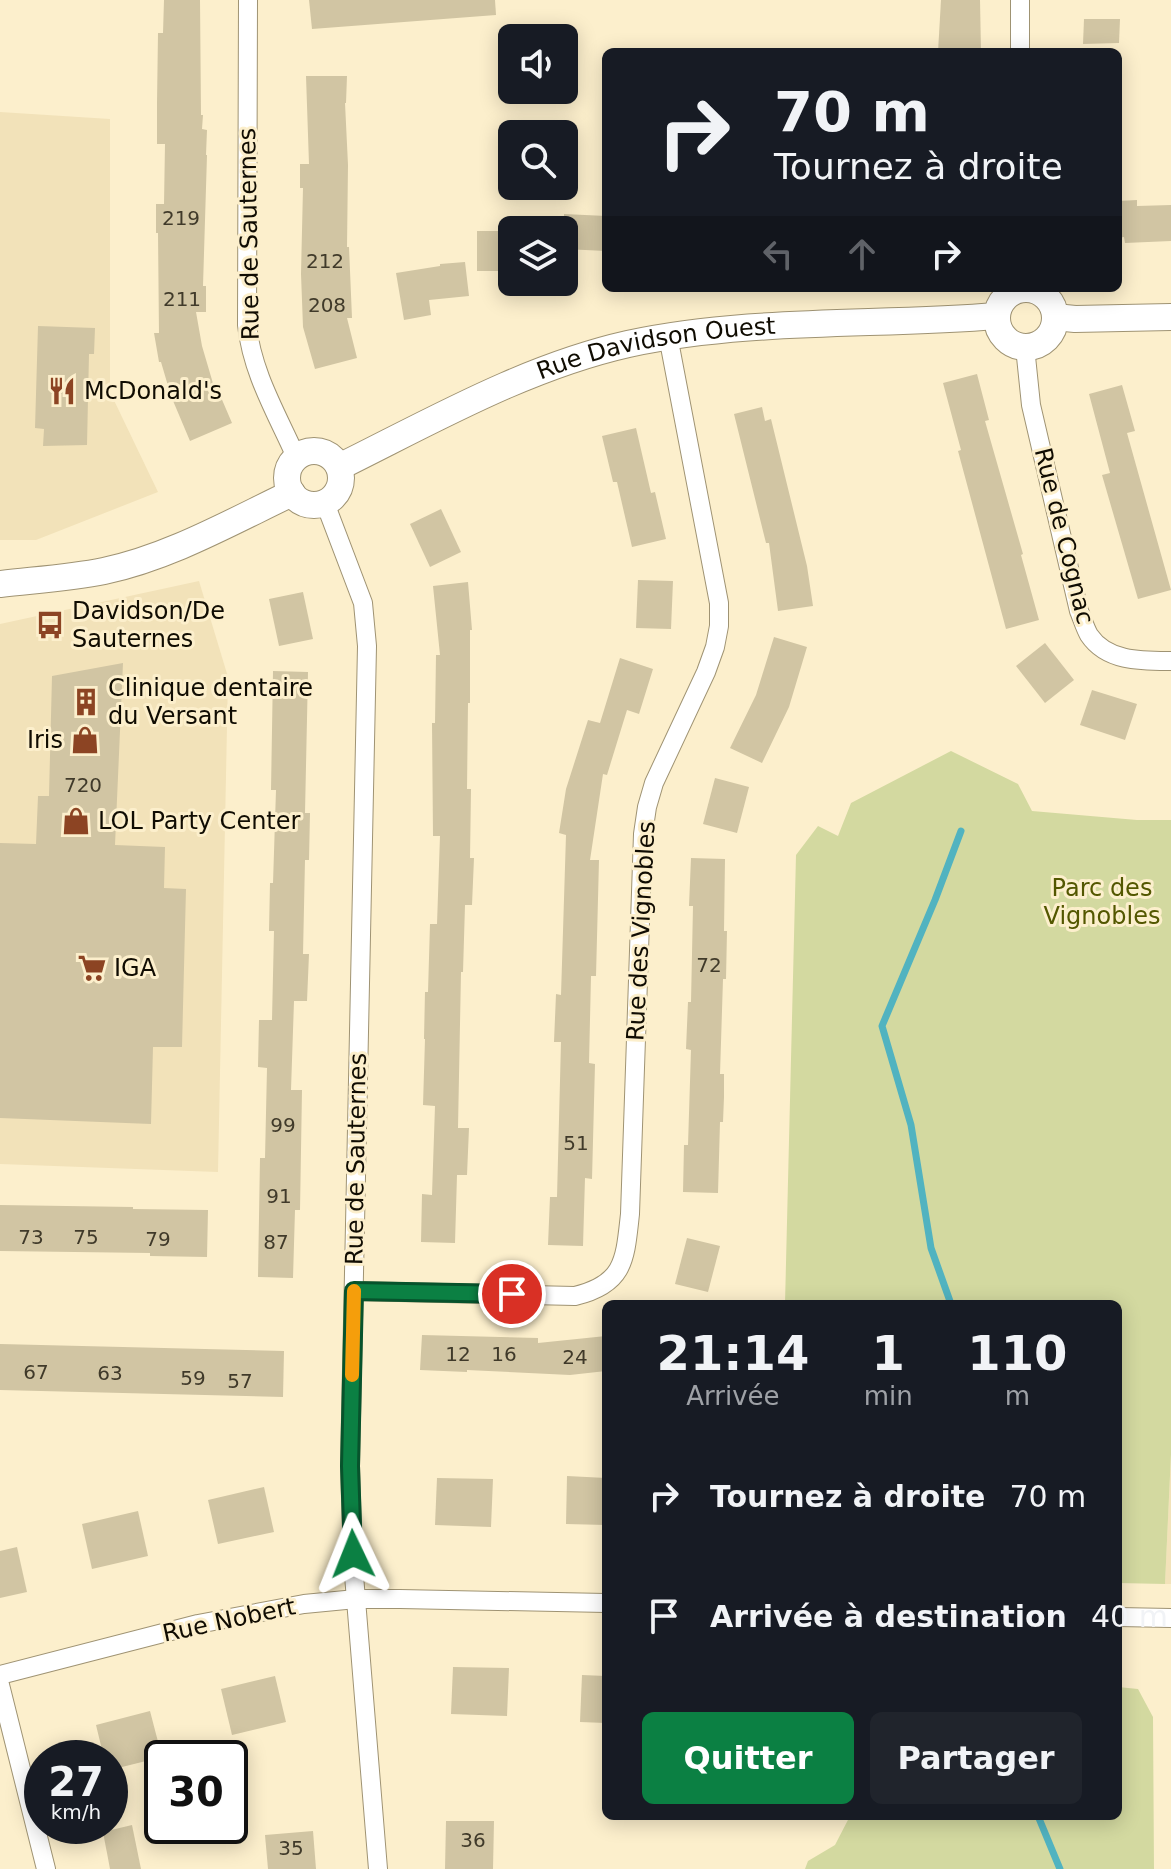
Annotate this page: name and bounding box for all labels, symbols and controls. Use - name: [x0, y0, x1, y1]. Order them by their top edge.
- map controls: [498, 24, 578, 296]
- button: sound: [498, 24, 578, 104]
- text: 70 m: [774, 79, 930, 144]
- icon: right: [642, 80, 746, 184]
- button: search: [498, 120, 578, 200]
- street label: Rue de Sauternes: [233, 128, 265, 340]
- text: Tournez à droite: [774, 146, 1063, 187]
- house number: 219: [162, 206, 200, 230]
- button: layers: [498, 216, 578, 296]
- icon: left: [756, 232, 800, 276]
- icon: ahead: [840, 232, 884, 276]
- icon: right: [924, 232, 968, 276]
- house number: 212: [306, 249, 344, 273]
- house number: 211: [163, 287, 201, 311]
- house number: 208: [308, 293, 346, 317]
- street label: Rue Davidson Ouest: [533, 312, 776, 385]
- restaurant icon: McDonald's: [47, 376, 77, 406]
- place label: McDonald's: [84, 377, 222, 405]
- street label: Rue de Cognac: [1029, 445, 1099, 627]
- place label: Davidson/De Sauternes: [72, 597, 225, 653]
- bus stop icon: Davidson/De Sauternes: [35, 610, 65, 640]
- place label: Clinique dentaire du Versant: [108, 674, 313, 730]
- building icon: Clinique dentaire du Versant: [71, 687, 101, 717]
- shop icon: Iris: [70, 725, 100, 755]
- place label: Iris: [27, 726, 63, 754]
- house number: 720: [64, 773, 102, 797]
- shop icon: LOL Party Center: [61, 806, 91, 836]
- place label: LOL Party Center: [98, 807, 301, 835]
- street label: Rue des Vignobles: [621, 820, 661, 1042]
- park label: Parc des Vignobles: [1044, 874, 1160, 930]
- supermarket icon: IGA: [77, 953, 107, 983]
- house number: 72: [696, 953, 722, 977]
- place label: IGA: [114, 954, 157, 982]
- street label: Rue de Sauternes: [340, 1053, 372, 1265]
- house number: 99: [270, 1113, 296, 1137]
- house number: 51: [563, 1131, 589, 1155]
- house number: 91: [266, 1184, 292, 1208]
- house number: 73: [18, 1225, 44, 1249]
- house number: 75: [73, 1225, 99, 1249]
- house number: 79: [145, 1227, 171, 1251]
- house number: 87: [263, 1230, 289, 1254]
- pin: [478, 1260, 546, 1328]
- icon: arrive: [490, 1272, 534, 1316]
- text: 21:14: [656, 1325, 809, 1381]
- text: 1: [872, 1325, 905, 1381]
- text: 110: [967, 1325, 1067, 1381]
- house number: 12: [445, 1342, 471, 1366]
- house number: 16: [491, 1342, 517, 1366]
- house number: 24: [562, 1345, 588, 1369]
- house number: 67: [23, 1360, 49, 1384]
- house number: 63: [97, 1361, 123, 1385]
- house number: 59: [180, 1366, 206, 1390]
- house number: 57: [227, 1369, 253, 1393]
- text: Arrivée: [686, 1381, 780, 1411]
- text: min: [864, 1381, 913, 1411]
- text: m: [1005, 1381, 1030, 1411]
- icon: right: [642, 1474, 686, 1518]
- text: Tournez à droite: [710, 1479, 985, 1514]
- text: 70 m: [1009, 1479, 1086, 1514]
- position arrow: [311, 1512, 395, 1596]
- street label: Rue Nobert: [160, 1592, 298, 1648]
- icon: arrive: [642, 1594, 686, 1638]
- text: Arrivée à destination: [710, 1599, 1067, 1634]
- text: 40 m: [1091, 1599, 1168, 1634]
- button: Quitter: [642, 1712, 854, 1804]
- button: Partager: [870, 1712, 1082, 1804]
- speed limit sign: 30: [144, 1740, 248, 1844]
- text: 27: [48, 1759, 104, 1805]
- text: km/h: [51, 1800, 101, 1824]
- house number: 36: [460, 1828, 486, 1852]
- house number: 35: [278, 1836, 304, 1860]

